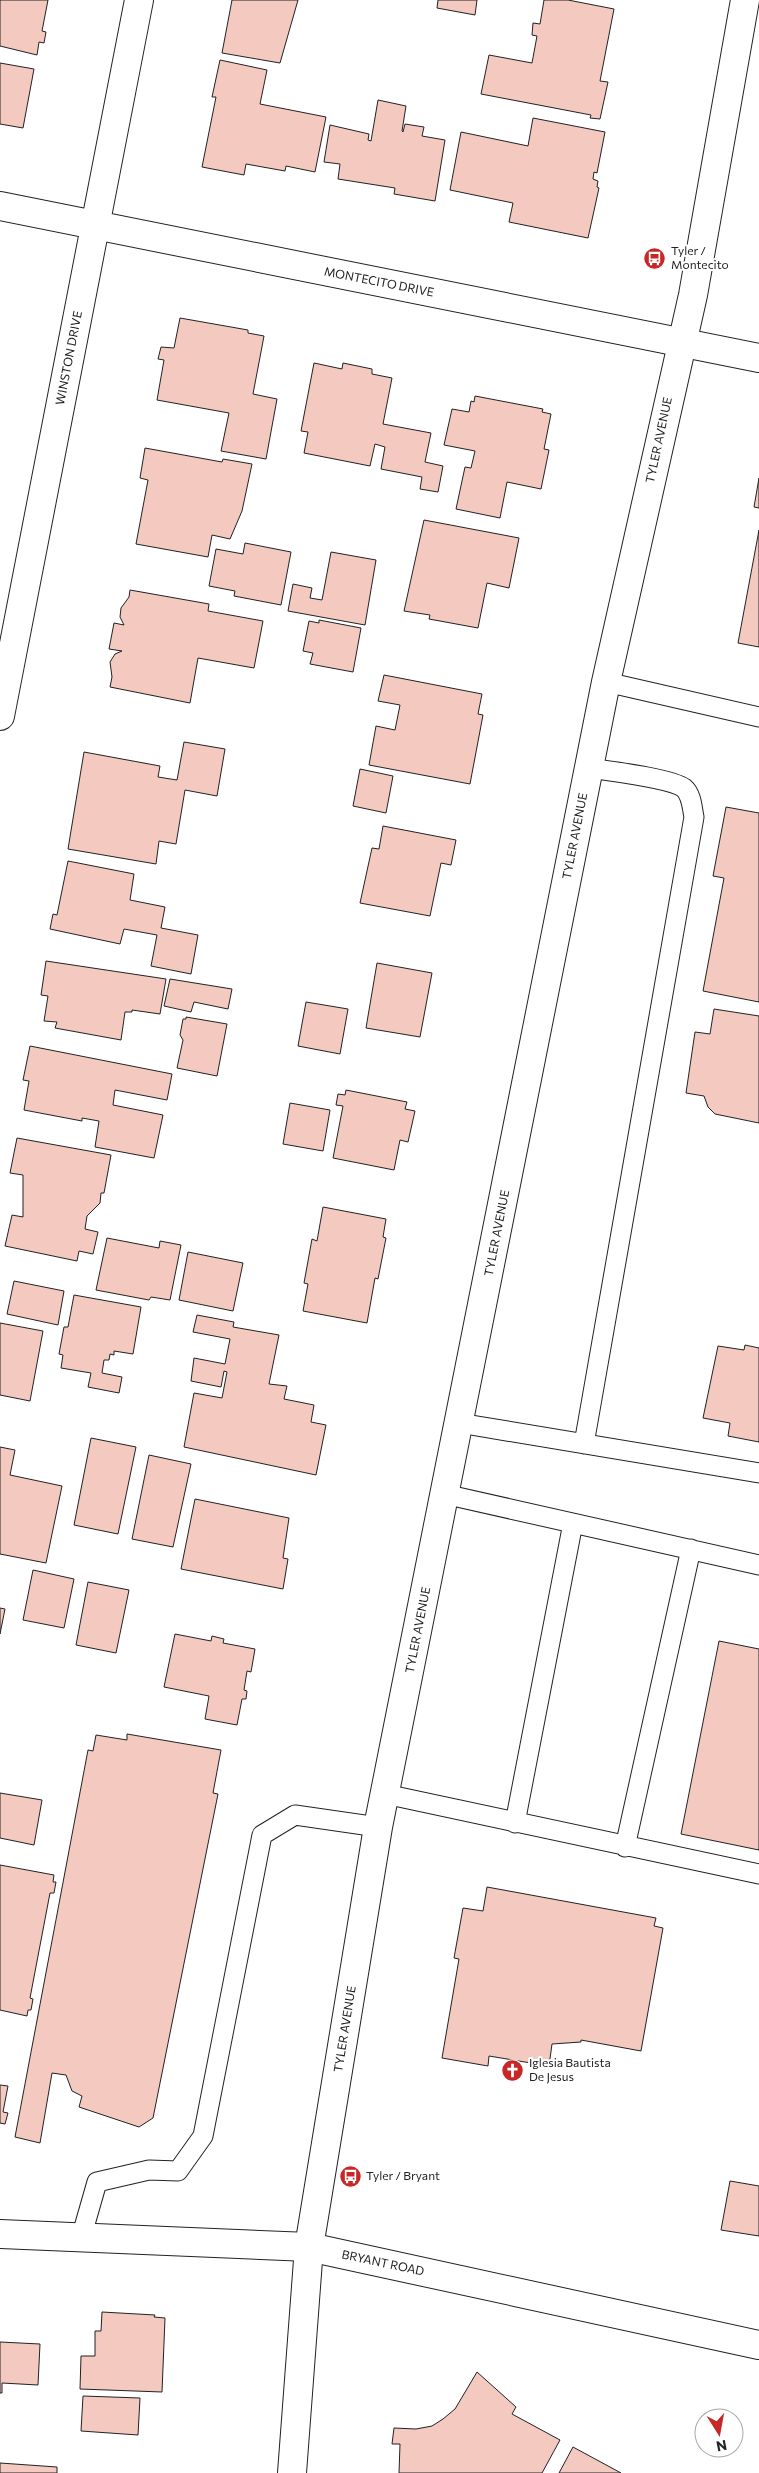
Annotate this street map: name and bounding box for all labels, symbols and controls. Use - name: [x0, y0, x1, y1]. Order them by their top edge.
- place label: Tyler / Montecito: [671, 243, 729, 271]
- bus stop icon: Tyler / Montecito: [643, 246, 667, 270]
- street label: MONTECITO DRIVE: [323, 264, 435, 299]
- street label: WINSTON DRIVE: [52, 310, 84, 406]
- street label: TYLER AVENUE: [642, 396, 674, 484]
- street label: TYLER AVENUE: [559, 791, 589, 880]
- street label: TYLER AVENUE: [481, 1188, 511, 1277]
- street label: TYLER AVENUE: [402, 1585, 432, 1674]
- street label: TYLER AVENUE: [330, 1985, 358, 2073]
- place label: Iglesia Bautista De Jesus: [529, 2055, 611, 2084]
- church icon: Iglesia Bautista De Jesus: [501, 2058, 525, 2082]
- bus stop icon: Tyler / Bryant: [338, 2164, 362, 2188]
- place label: Tyler / Bryant: [366, 2168, 440, 2182]
- street label: BRYANT ROAD: [341, 2246, 426, 2278]
- north arrow: [694, 2408, 744, 2458]
- text: N: [715, 2437, 728, 2456]

